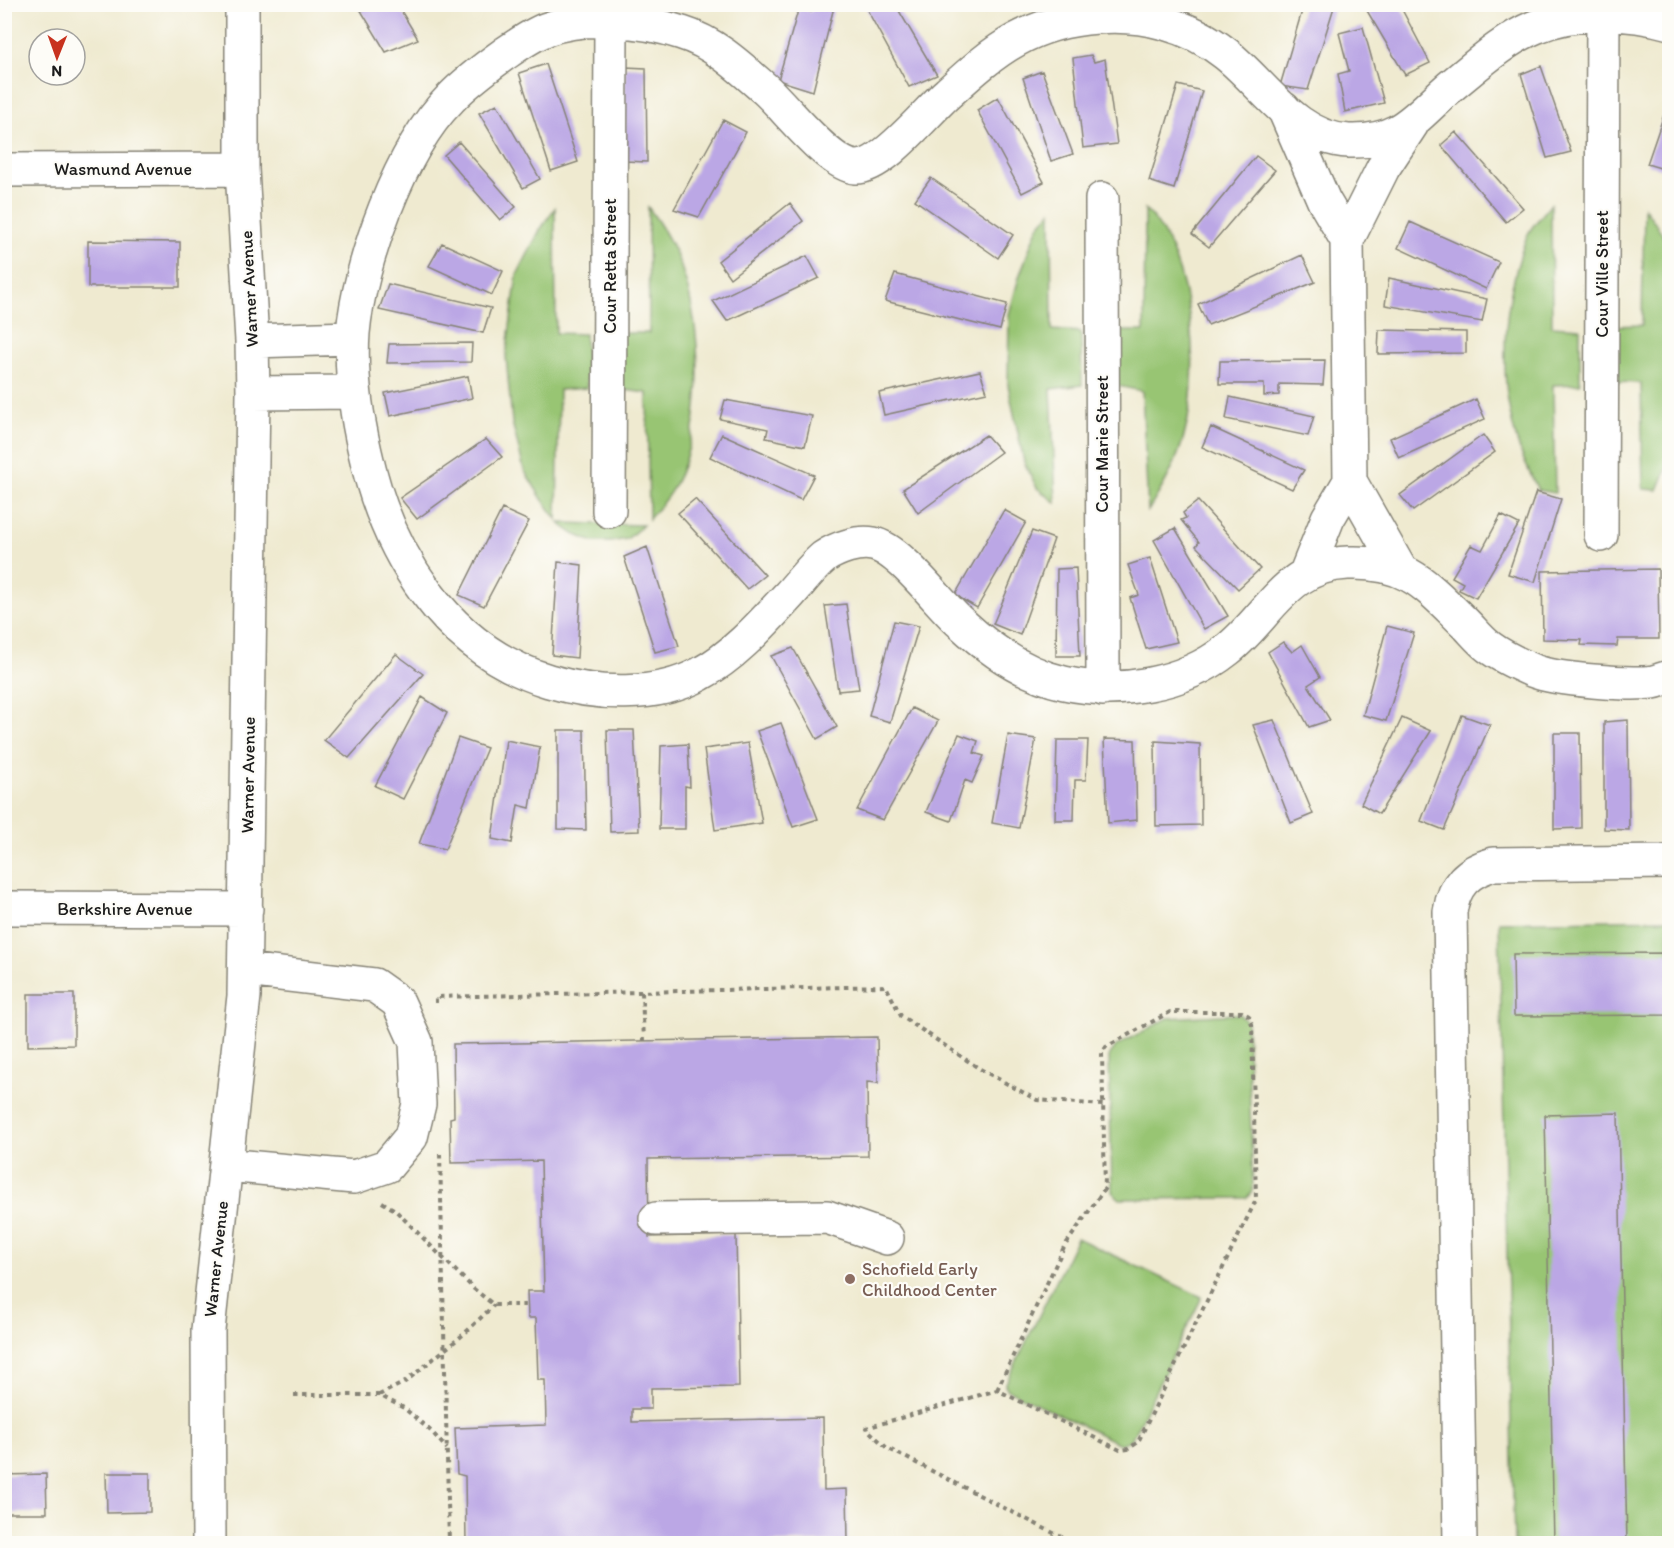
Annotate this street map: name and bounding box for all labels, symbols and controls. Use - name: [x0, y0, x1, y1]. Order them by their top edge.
- north arrow: [27, 27, 87, 87]
- text: N: [51, 62, 62, 81]
- street label: Wasmund Avenue: [54, 158, 192, 180]
- street label: Cour Retta Street: [599, 198, 621, 334]
- street label: Cour Ville Street: [1591, 210, 1613, 338]
- street label: Warner Avenue: [235, 230, 263, 348]
- street label: Cour Marie Street: [1091, 375, 1113, 513]
- street label: Warner Avenue: [236, 716, 260, 834]
- street label: Berkshire Avenue: [57, 898, 193, 920]
- street label: Warner Avenue: [199, 1200, 233, 1318]
- place label: Schofield Early Childhood Center: [862, 1258, 997, 1301]
- marker: Schofield Early Childhood Center: [843, 1272, 857, 1286]

